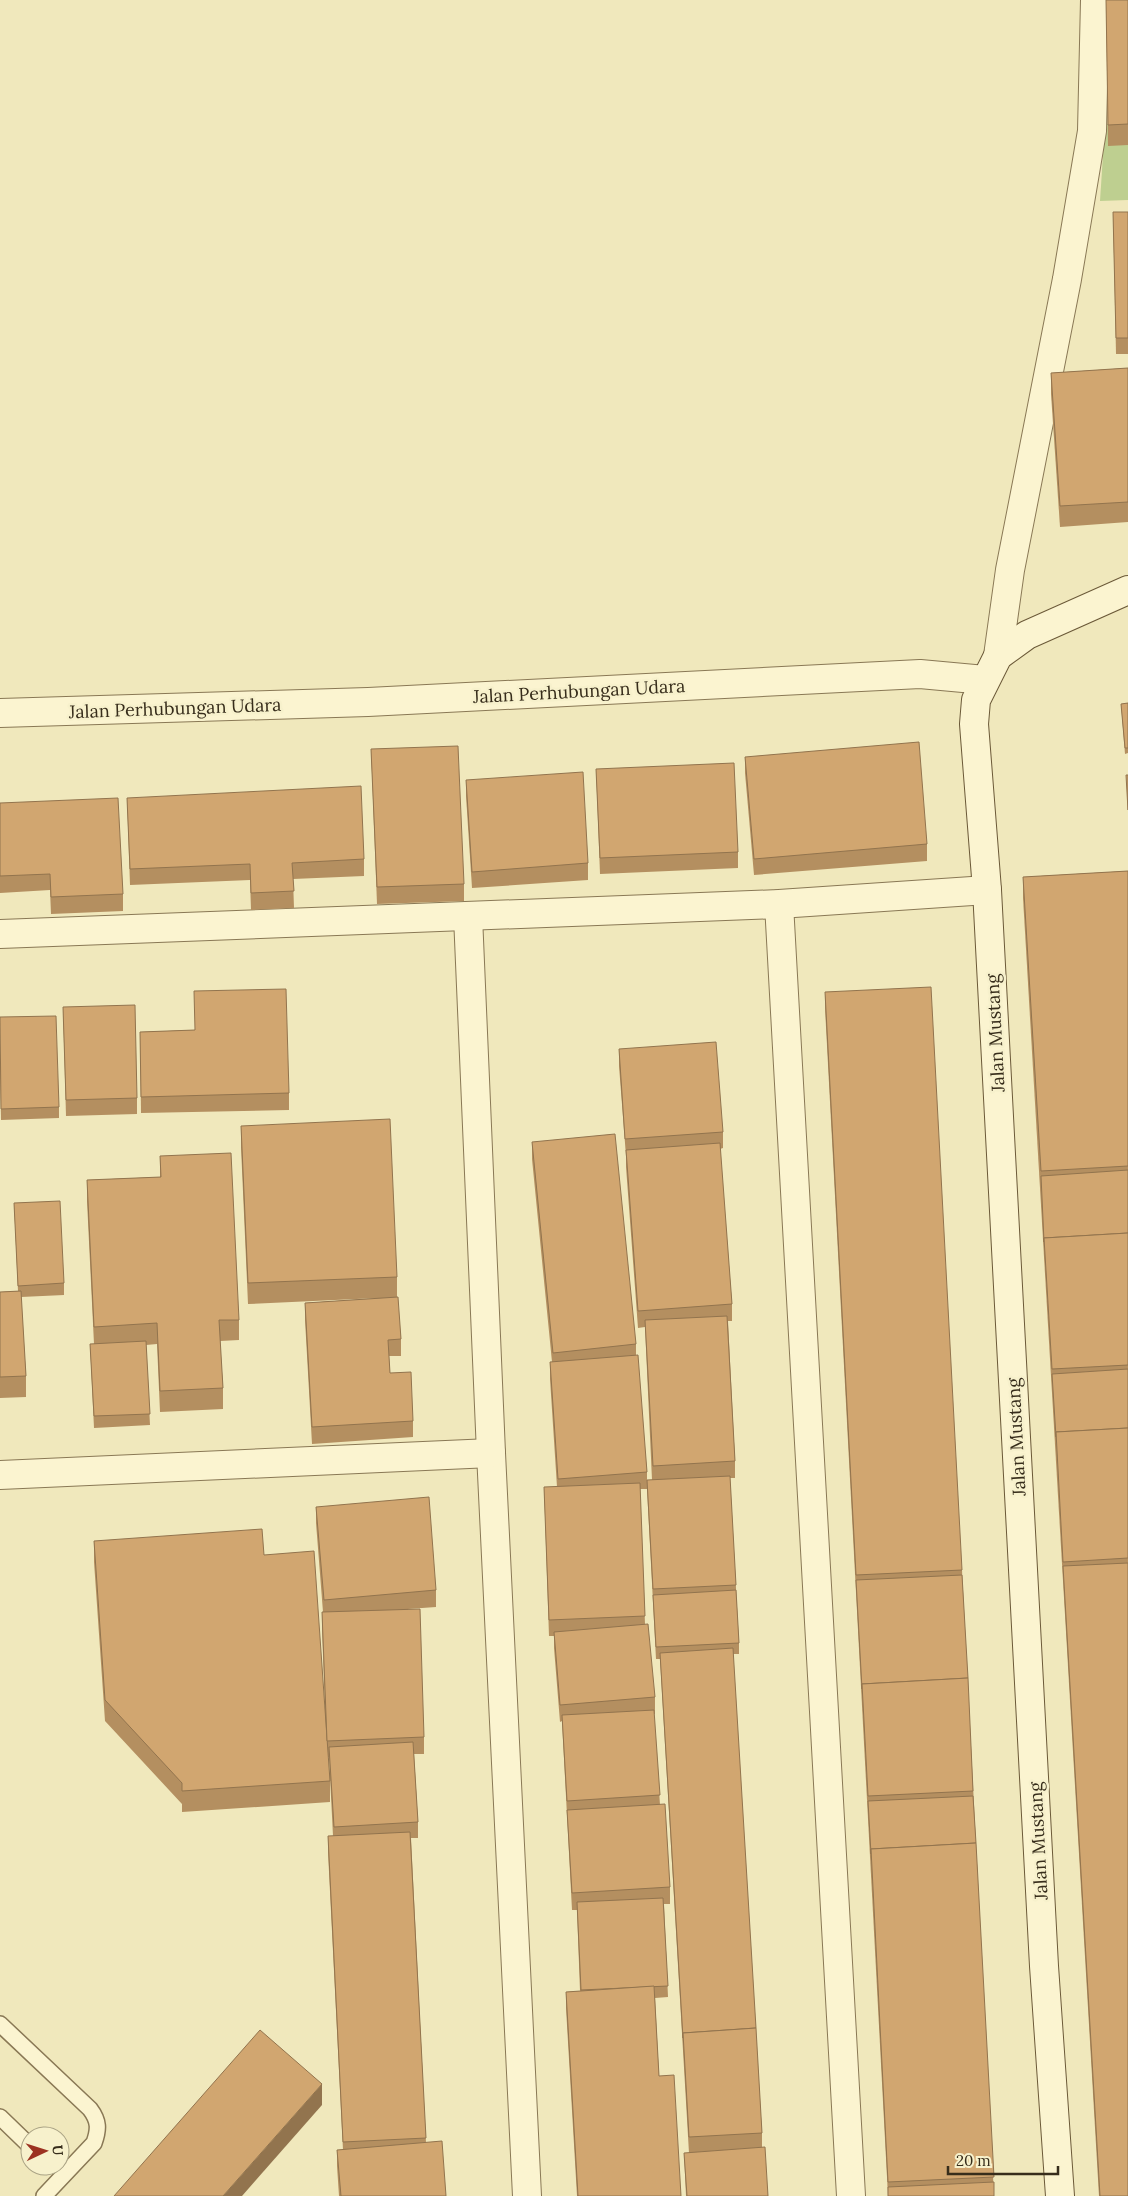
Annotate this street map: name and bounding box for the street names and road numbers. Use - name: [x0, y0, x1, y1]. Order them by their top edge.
- street label: Jalan Perhubungan Udara: [471, 674, 686, 708]
- street label: Jalan Perhubungan Udara: [67, 693, 282, 723]
- street label: Jalan Mustang: [980, 972, 1010, 1094]
- street label: Jalan Mustang: [1001, 1376, 1031, 1498]
- street label: Jalan Mustang: [1023, 1780, 1053, 1902]

